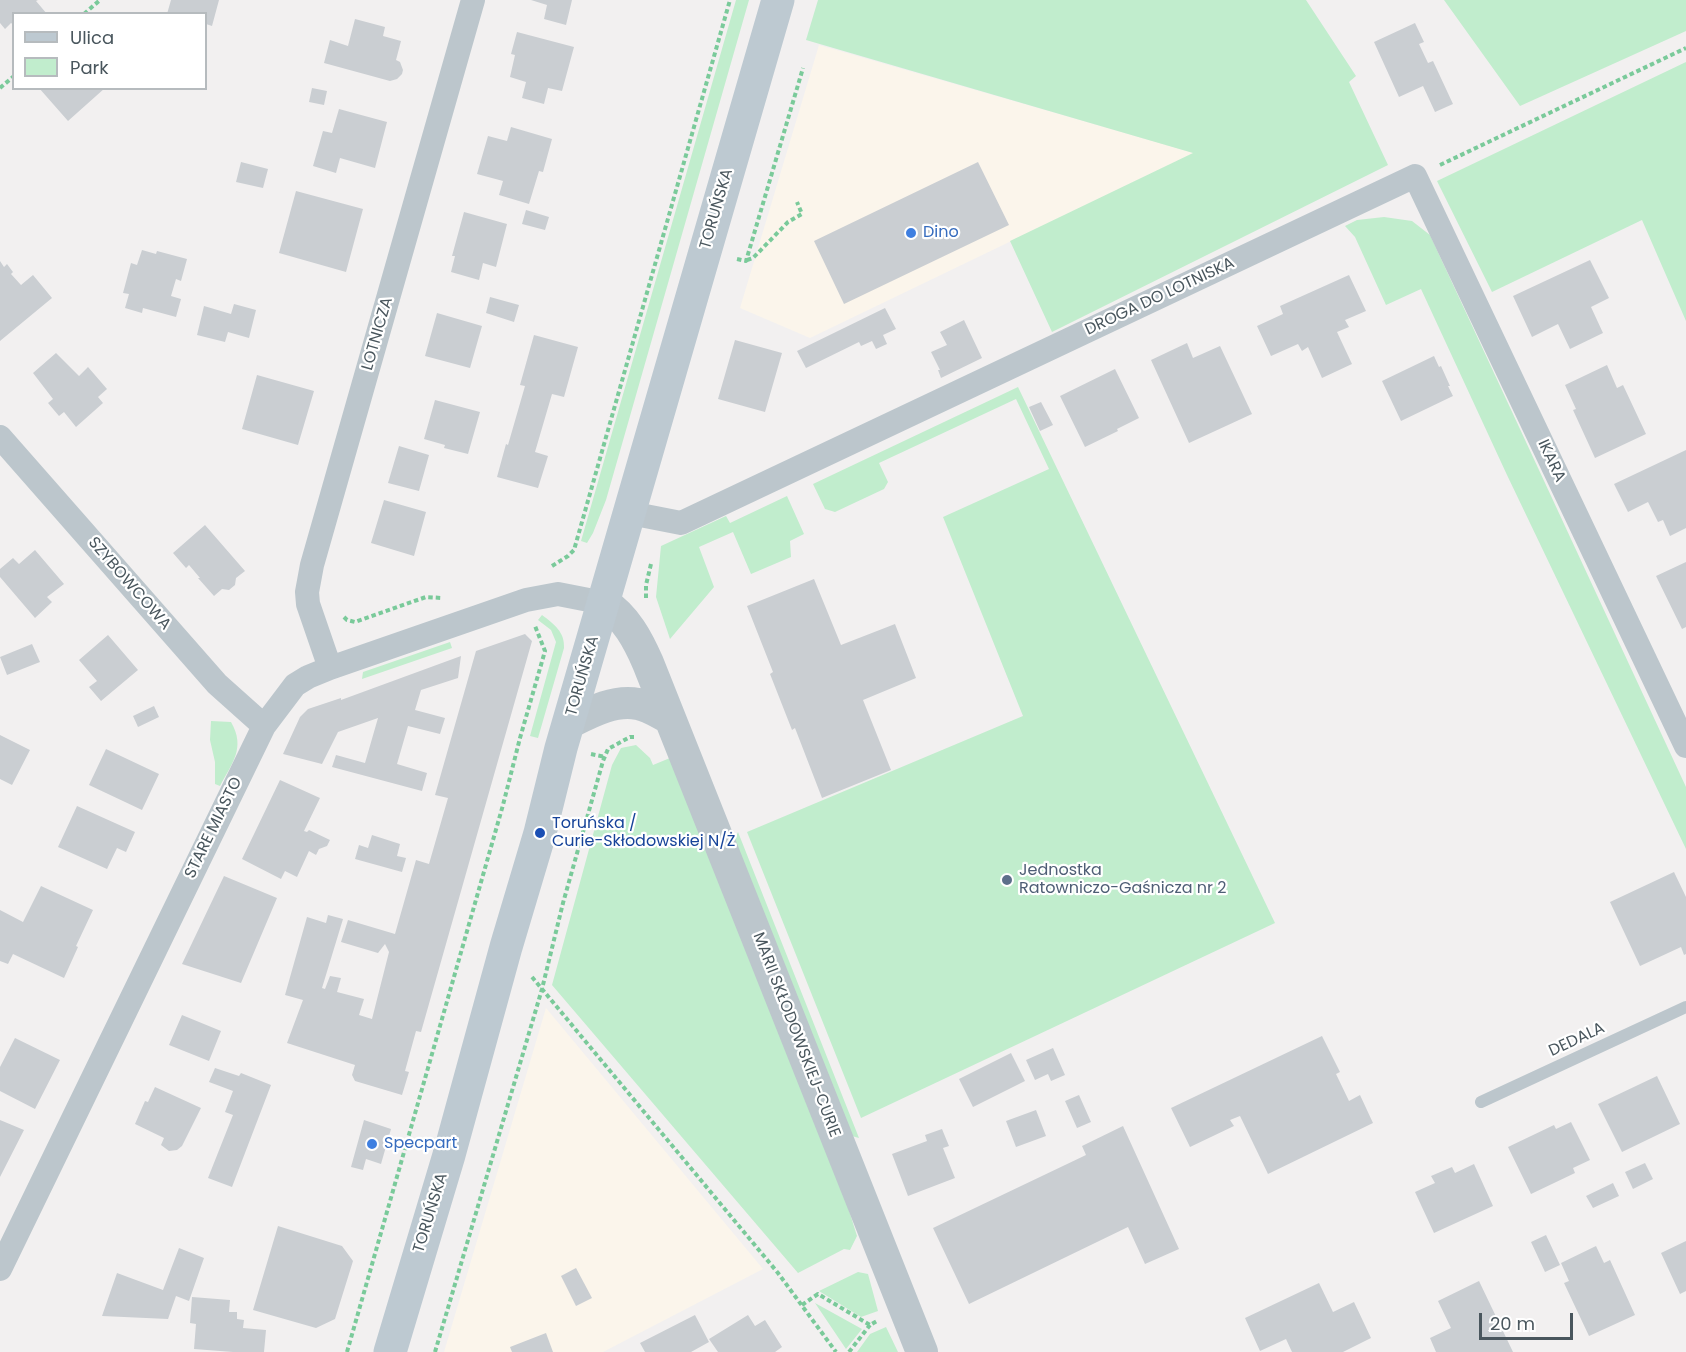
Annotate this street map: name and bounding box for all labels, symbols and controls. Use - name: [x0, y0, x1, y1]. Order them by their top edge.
- legend: [12, 12, 207, 90]
- text: Ulica: [70, 25, 114, 50]
- text: Park: [70, 55, 109, 80]
- street label: TORUŃSKA: [696, 167, 738, 251]
- place label: Dino: [923, 223, 959, 243]
- marker: Dino: [904, 226, 918, 240]
- street label: DROGA DO LOTNISKA: [1082, 254, 1238, 340]
- street label: LOTNICZA: [358, 295, 398, 373]
- street label: IKARA: [1533, 437, 1569, 485]
- street label: SZYBOWCOWA: [83, 534, 175, 634]
- street label: TORUŃSKA: [562, 634, 604, 718]
- street label: STARE MIASTO: [181, 774, 247, 882]
- place label: Toruńska / Curie-Skłodowskiej N/Ż: [552, 814, 736, 852]
- marker: Toruńska / Curie-Skłodowskiej N/Ż: [533, 826, 547, 840]
- place label: Jednostka Ratowniczo-Gaśnicza nr 2: [1019, 861, 1227, 899]
- marker: Jednostka Ratowniczo-Gaśnicza nr 2: [1000, 873, 1014, 887]
- street label: MARII SKŁODOWSKIEJ-CURIE: [748, 930, 844, 1140]
- street label: DEDALA: [1546, 1019, 1608, 1061]
- place label: Specpart: [384, 1134, 457, 1154]
- marker: Specpart: [365, 1137, 379, 1151]
- street label: TORUŃSKA: [410, 1171, 452, 1255]
- scale bar: [1482, 1301, 1576, 1339]
- text: 20 m: [1490, 1311, 1535, 1336]

